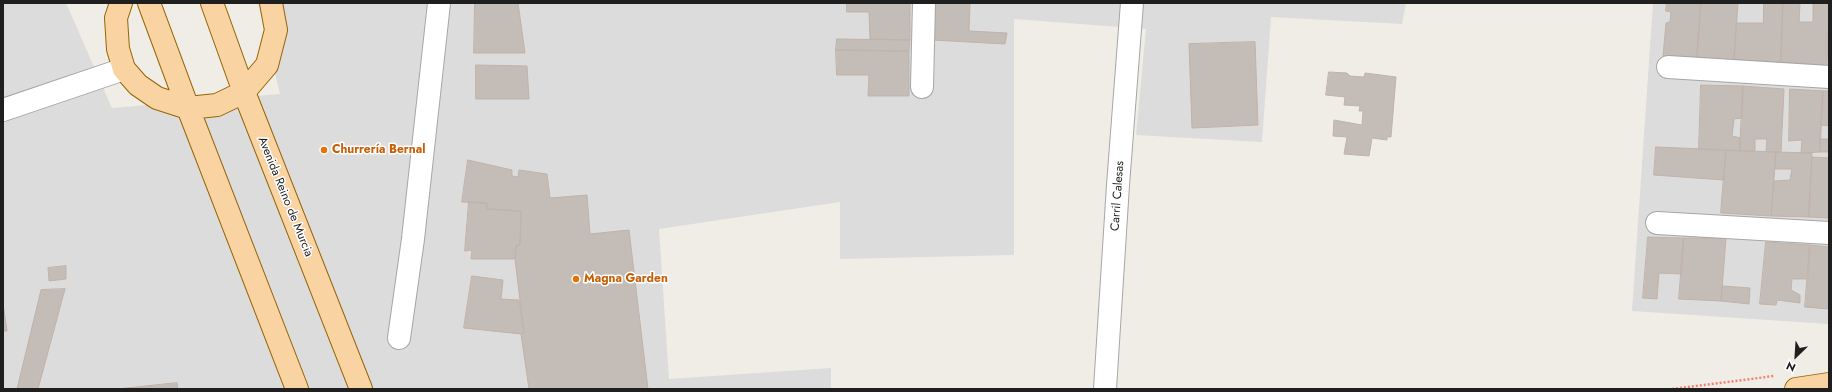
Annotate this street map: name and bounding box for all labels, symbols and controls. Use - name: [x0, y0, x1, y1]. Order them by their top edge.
- street label: Avenida Reino de Murcia: [254, 135, 316, 259]
- place label: Churrería Bernal: [332, 143, 425, 157]
- marker: Churrería Bernal: [319, 145, 329, 155]
- street label: Carril Calesas: [1108, 161, 1128, 231]
- place label: Magna Garden: [584, 272, 668, 286]
- marker: Magna Garden: [571, 274, 581, 284]
- north arrow: [1776, 336, 1816, 376]
- text: N: [1784, 358, 1798, 376]

